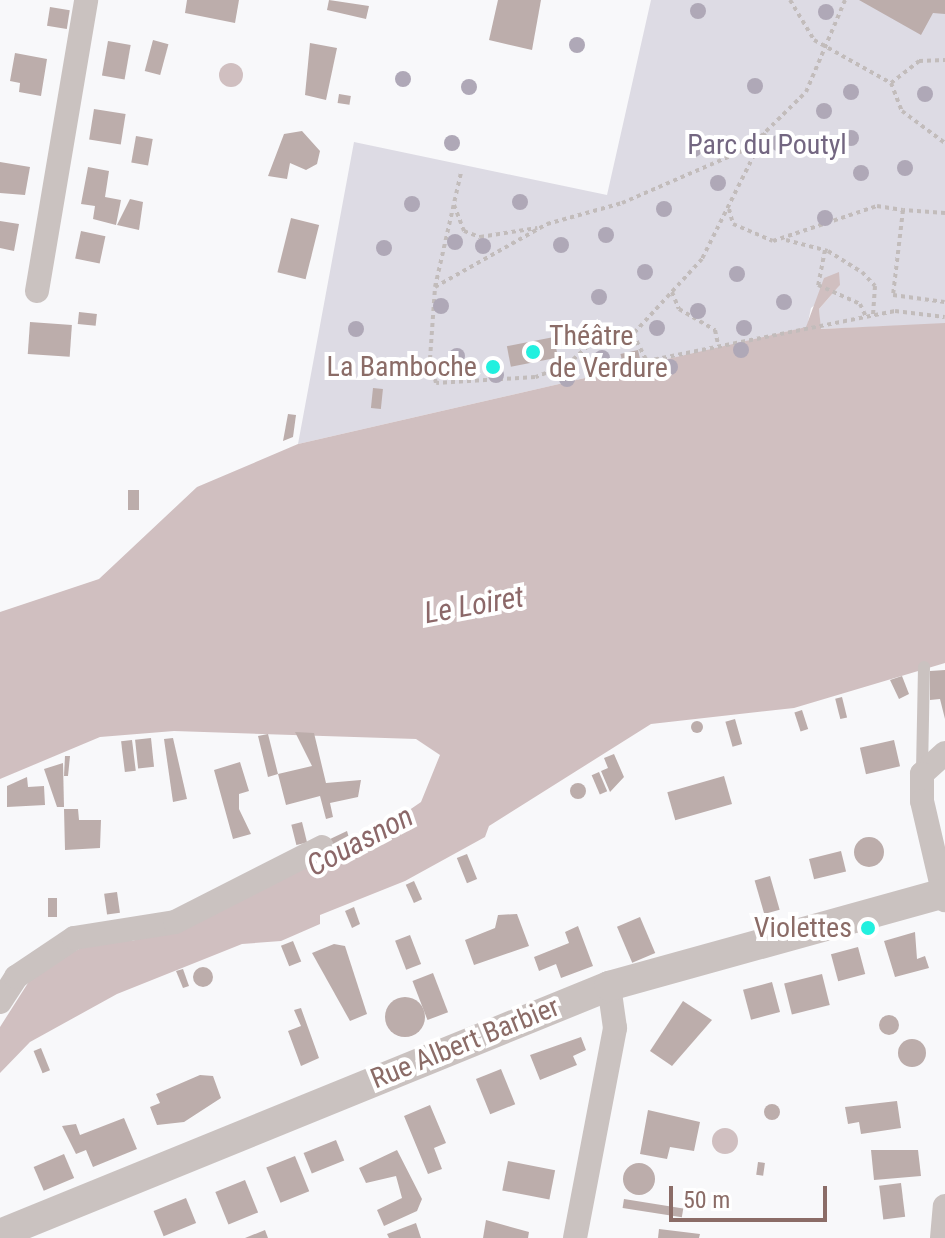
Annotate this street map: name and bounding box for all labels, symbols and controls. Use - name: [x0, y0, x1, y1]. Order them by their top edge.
- park label: Parc du Poutyl: [687, 128, 847, 162]
- place label: Théâtre de Verdure: [549, 319, 668, 385]
- marker: Théâtre de Verdure: [524, 343, 542, 361]
- place label: La Bamboche: [327, 350, 477, 384]
- marker: La Bamboche: [484, 358, 502, 376]
- water label: Le Loiret: [422, 579, 526, 631]
- water label: Couasnon: [301, 798, 419, 884]
- place label: Violettes: [754, 911, 852, 945]
- marker: Violettes: [859, 919, 877, 937]
- street label: Rue Albert Barbier: [366, 990, 564, 1096]
- scale bar: [673, 1170, 831, 1220]
- text: 50 m: [683, 1186, 730, 1214]

